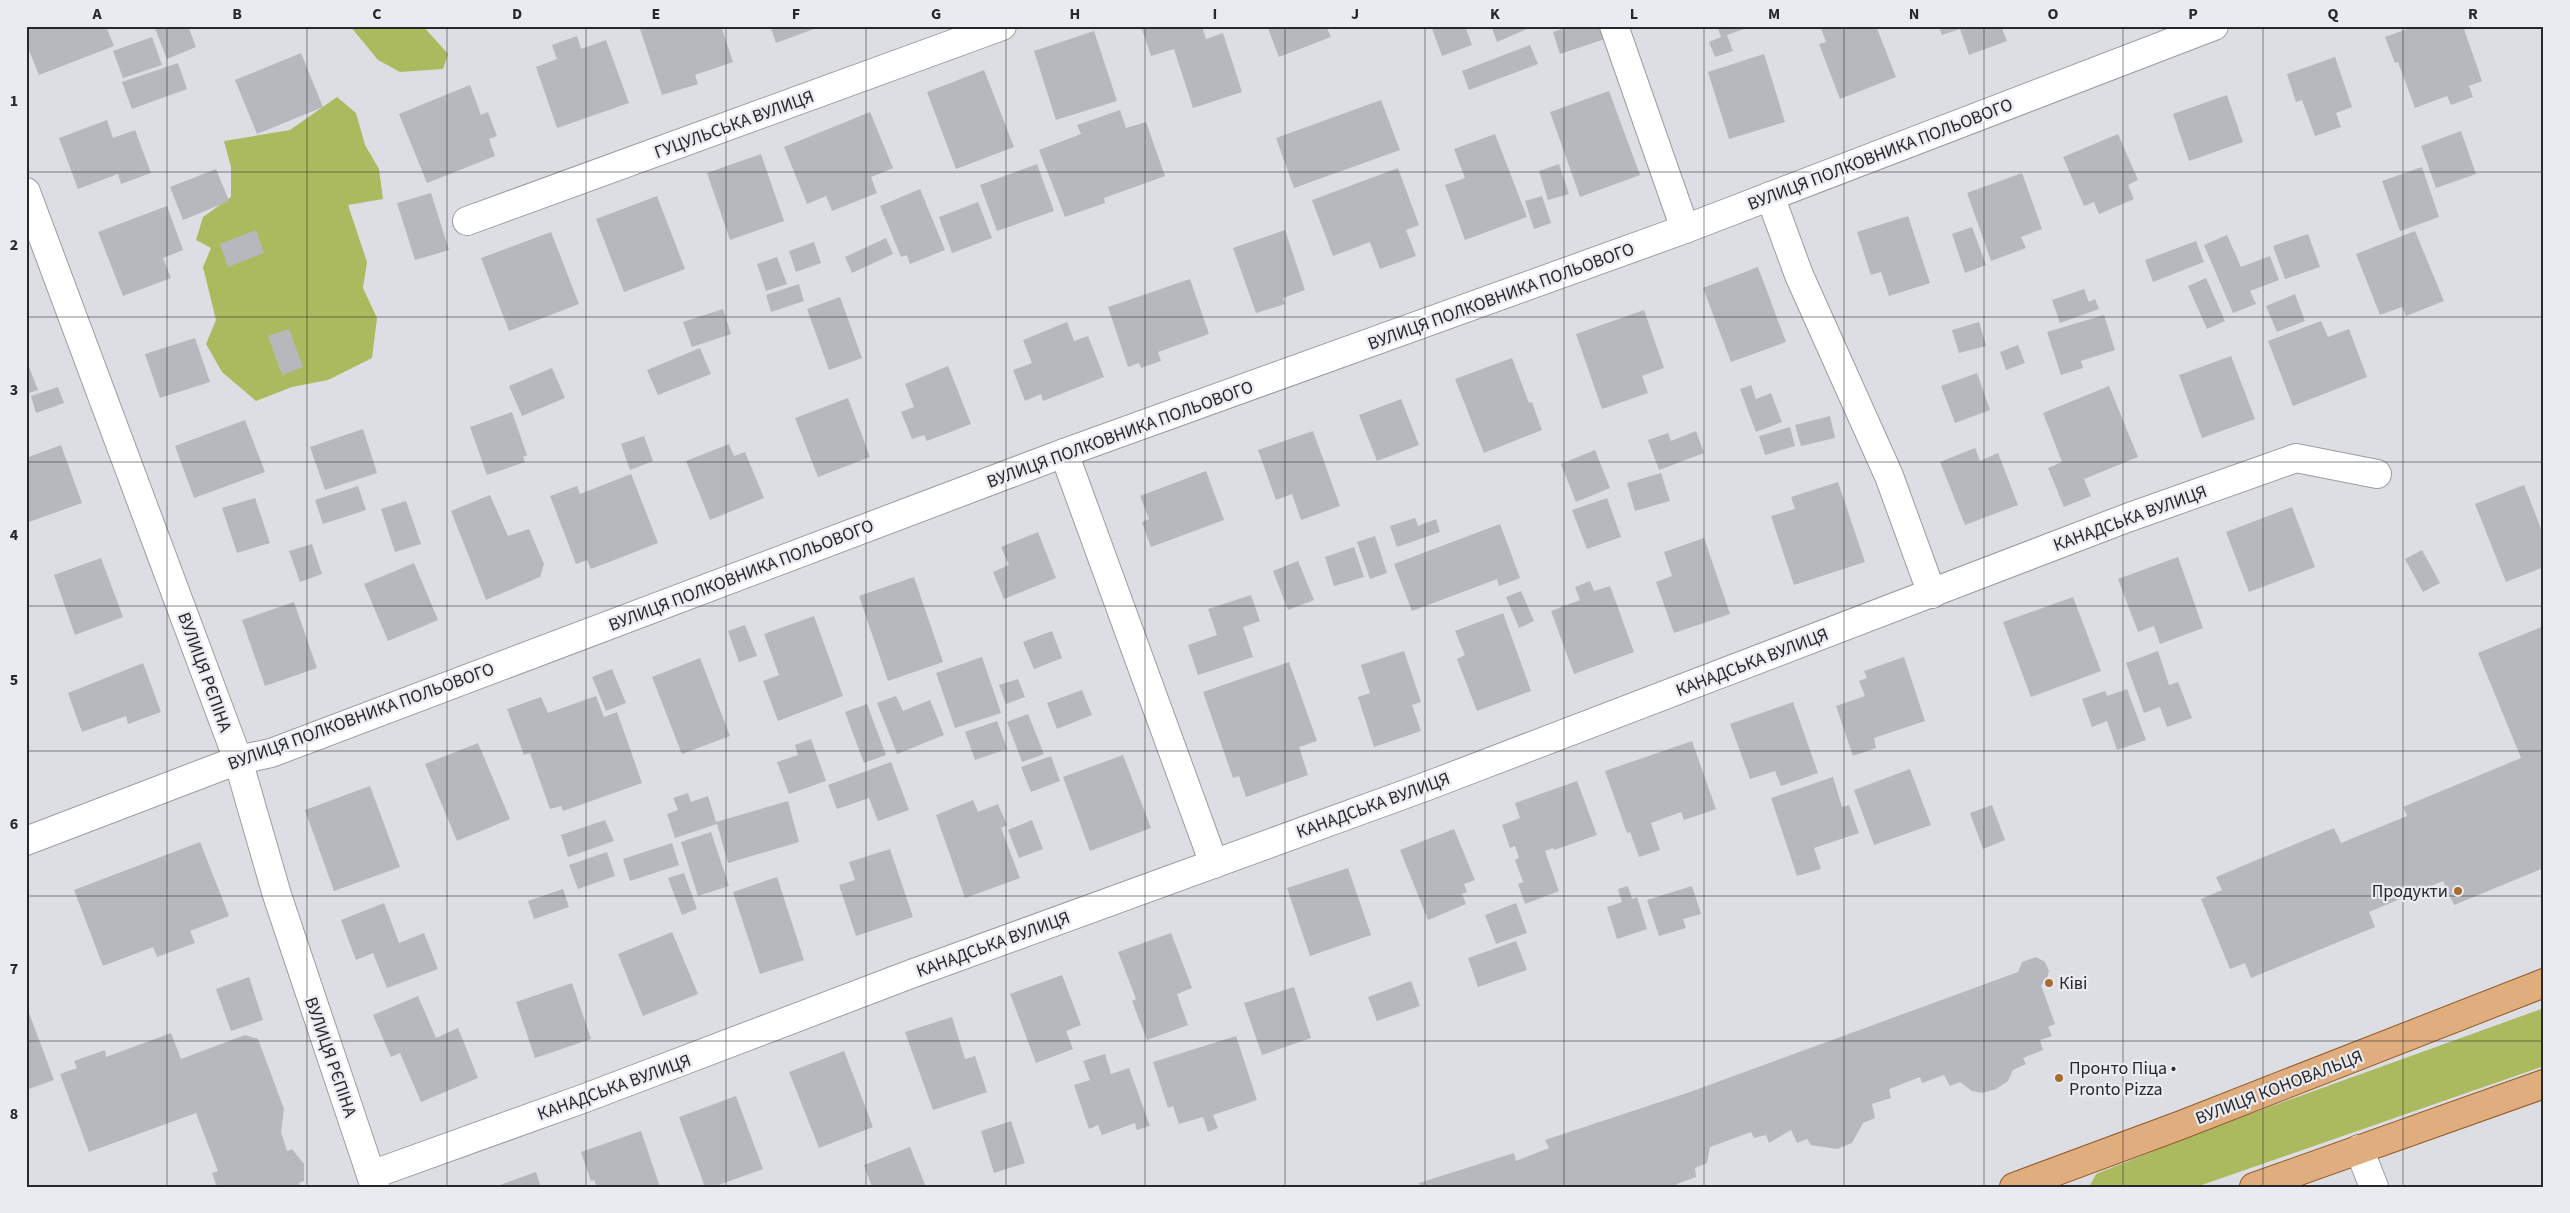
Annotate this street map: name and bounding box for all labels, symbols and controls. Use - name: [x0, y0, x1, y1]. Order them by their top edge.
- text: A: [91, 3, 102, 25]
- text: B: [232, 3, 242, 25]
- text: C: [372, 3, 382, 25]
- text: D: [512, 3, 522, 25]
- text: E: [652, 3, 660, 25]
- text: F: [792, 3, 800, 25]
- text: G: [931, 3, 941, 25]
- text: H: [1070, 3, 1080, 25]
- text: I: [1213, 3, 1217, 25]
- text: J: [1351, 3, 1359, 25]
- text: K: [1490, 3, 1500, 25]
- text: L: [1630, 3, 1638, 25]
- text: M: [1768, 3, 1780, 25]
- text: N: [1909, 3, 1919, 25]
- text: O: [2048, 3, 2059, 25]
- text: P: [2188, 3, 2198, 25]
- text: Q: [2328, 3, 2339, 25]
- text: R: [2468, 3, 2478, 25]
- street label: ГУЦУЛЬСЬКА ВУЛИЦЯ: [651, 84, 817, 165]
- text: 1: [10, 90, 18, 112]
- street label: ВУЛИЦЯ ПОЛКОВНИКА ПОЛЬОВОГО: [1744, 92, 2016, 217]
- text: 2: [10, 234, 18, 256]
- street label: ВУЛИЦЯ ПОЛКОВНИКА ПОЛЬОВОГО: [1364, 236, 1638, 356]
- street label: ВУЛИЦЯ ПОЛКОВНИКА ПОЛЬОВОГО: [983, 374, 1257, 494]
- text: 3: [10, 379, 18, 401]
- street label: КАНАДСЬКА ВУЛИЦЯ: [2050, 479, 2210, 558]
- street label: ВУЛИЦЯ ПОЛКОВНИКА ПОЛЬОВОГО: [605, 513, 877, 638]
- text: 4: [10, 524, 19, 546]
- street label: ВУЛИЦЯ РЄПІНА: [171, 609, 238, 736]
- street label: КАНАДСЬКА ВУЛИЦЯ: [1672, 622, 1832, 703]
- street label: ВУЛИЦЯ ПОЛКОВНИКА ПОЛЬОВОГО: [224, 656, 498, 776]
- text: 5: [10, 669, 18, 691]
- street label: КАНАДСЬКА ВУЛИЦЯ: [1293, 766, 1453, 845]
- text: 6: [10, 813, 18, 835]
- place label: Продукти: [2372, 879, 2448, 904]
- marker: Продукти: [2452, 885, 2464, 897]
- street label: КАНАДСЬКА ВУЛИЦЯ: [913, 905, 1073, 984]
- text: 7: [10, 958, 18, 980]
- place label: Ківі: [2059, 971, 2087, 996]
- marker: Ківі: [2043, 977, 2055, 989]
- street label: ВУЛИЦЯ РЄПІНА: [298, 994, 363, 1121]
- street label: ВУЛИЦЯ КОНОВАЛЬЦЯ: [2192, 1044, 2367, 1131]
- street label: КАНАДСЬКА ВУЛИЦЯ: [534, 1048, 694, 1127]
- place label: Пронто Піца • Pronto Pizza: [2069, 1056, 2176, 1102]
- marker: Пронто Піца • Pronto Pizza: [2053, 1072, 2065, 1084]
- text: 8: [10, 1103, 18, 1125]

